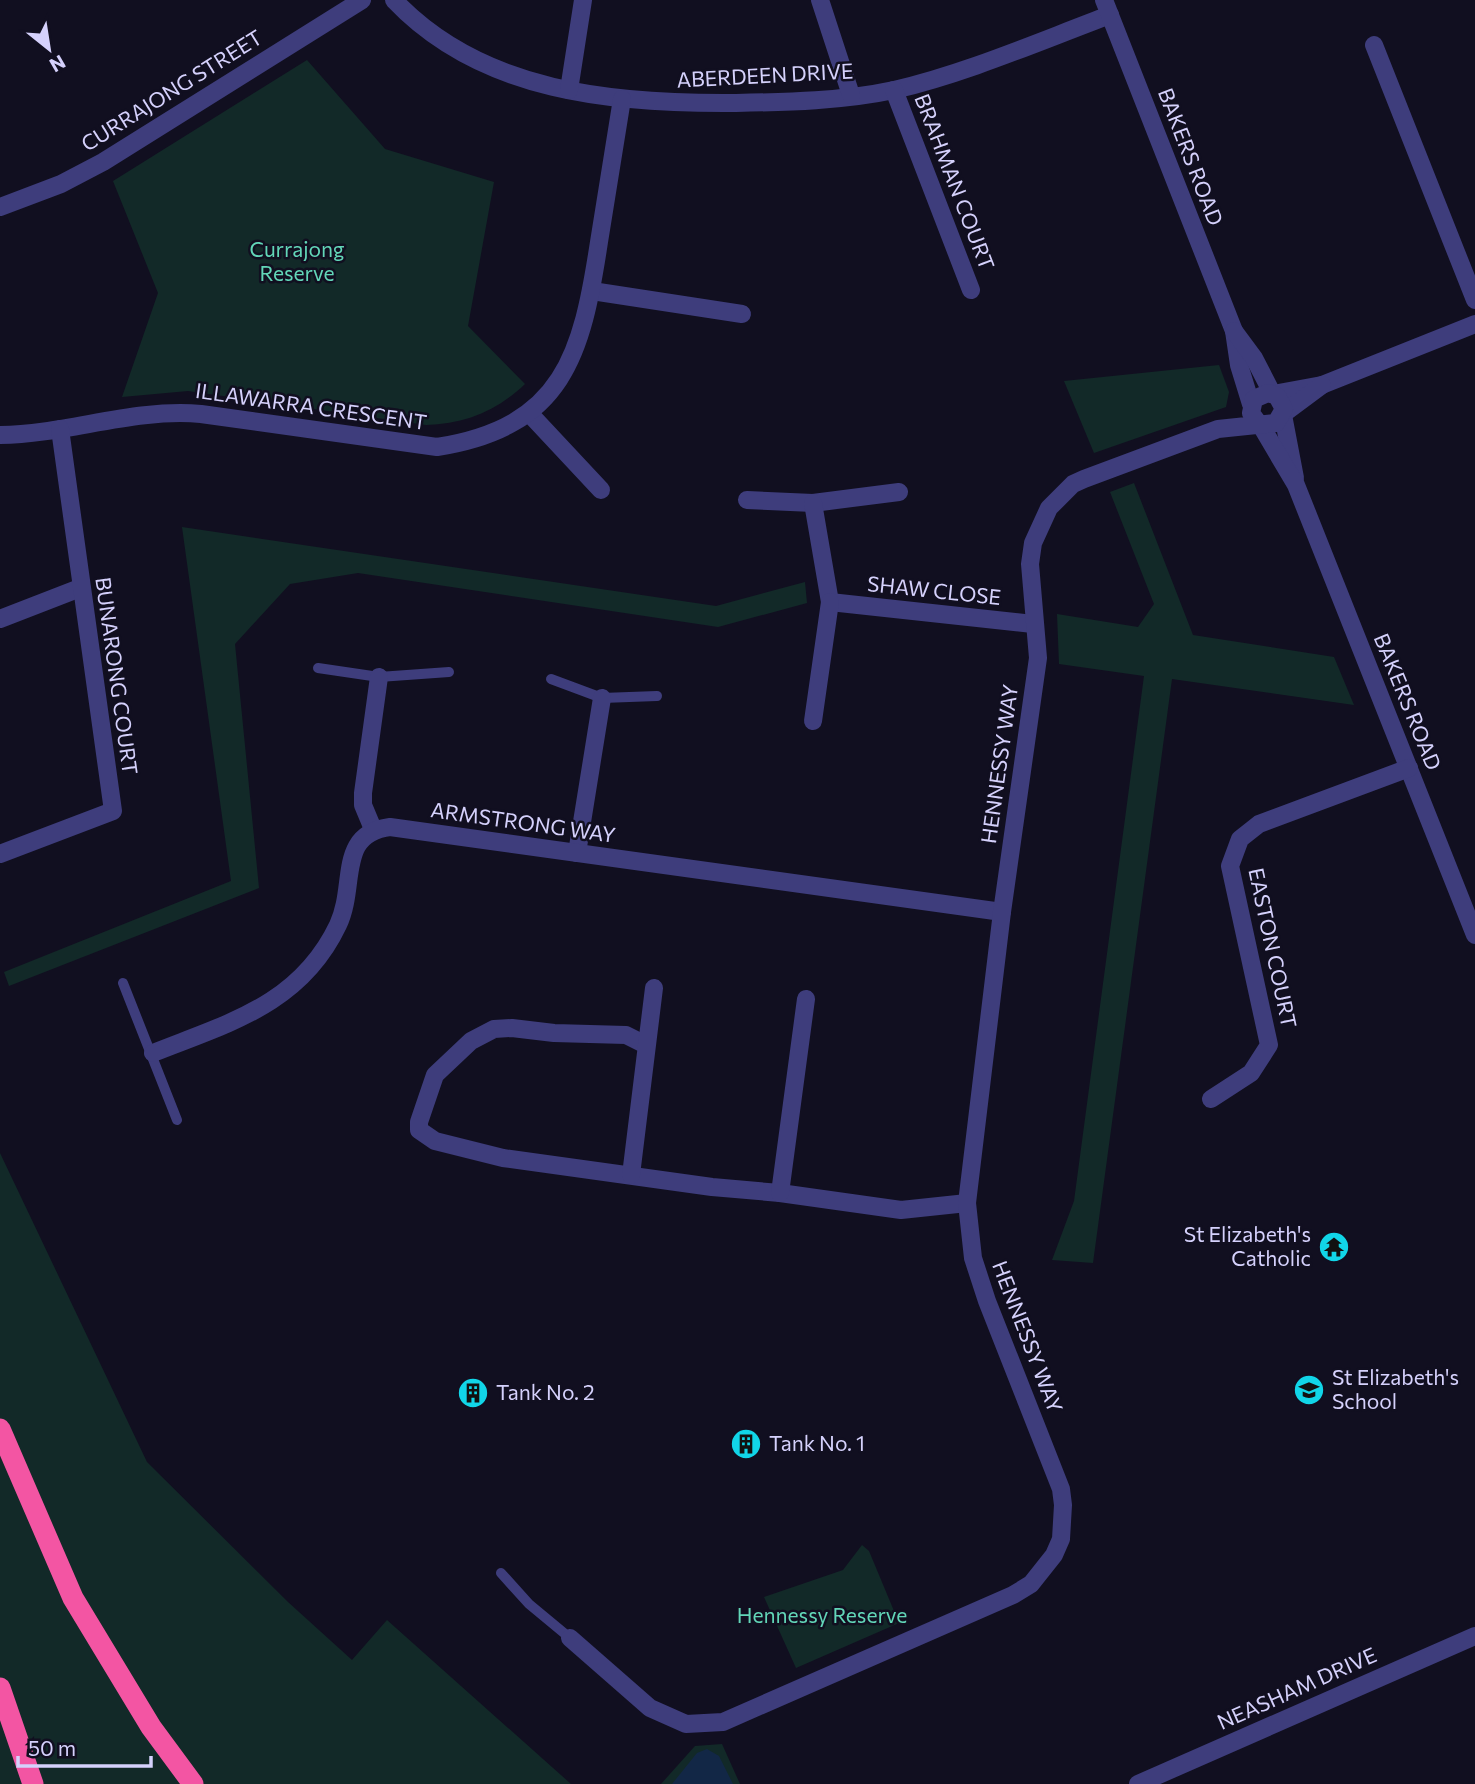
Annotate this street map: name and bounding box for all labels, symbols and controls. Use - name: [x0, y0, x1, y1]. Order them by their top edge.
- north arrow: [14, 14, 84, 84]
- street label: CURRAJONG STREET: [76, 24, 266, 156]
- text: N: [46, 51, 70, 78]
- street label: ABERDEEN DRIVE: [676, 57, 854, 92]
- street label: BAKERS ROAD: [1154, 84, 1229, 229]
- street label: BRAHMAN COURT: [910, 90, 1000, 273]
- park label: Currajong Reserve: [250, 236, 344, 285]
- street label: ILLAWARRA CRESCENT: [194, 377, 428, 434]
- street label: SHAW CLOSE: [866, 570, 1002, 609]
- street label: BUNARONG COURT: [91, 575, 144, 776]
- street label: BAKERS ROAD: [1370, 629, 1447, 773]
- street label: HENNESSY WAY: [975, 682, 1022, 845]
- street label: ARMSTRONG WAY: [429, 796, 618, 847]
- street label: EASTON COURT: [1244, 865, 1303, 1030]
- place label: St Elizabeth's Catholic: [1184, 1221, 1311, 1270]
- temple icon: St Elizabeth's Catholic: [1317, 1230, 1351, 1264]
- street label: HENNESSY WAY: [988, 1257, 1069, 1416]
- place label: St Elizabeth's School: [1332, 1364, 1459, 1413]
- school or university icon: St Elizabeth's School: [1292, 1373, 1326, 1407]
- building icon: Tank No. 2: [456, 1376, 490, 1410]
- place label: Tank No. 2: [496, 1379, 595, 1404]
- building icon: Tank No. 1: [729, 1427, 763, 1461]
- place label: Tank No. 1: [769, 1430, 865, 1455]
- park label: Hennessy Reserve: [737, 1602, 907, 1627]
- street label: NEASHAM DRIVE: [1213, 1641, 1380, 1734]
- scale bar: [18, 1724, 150, 1768]
- text: 50 m: [28, 1735, 76, 1760]

